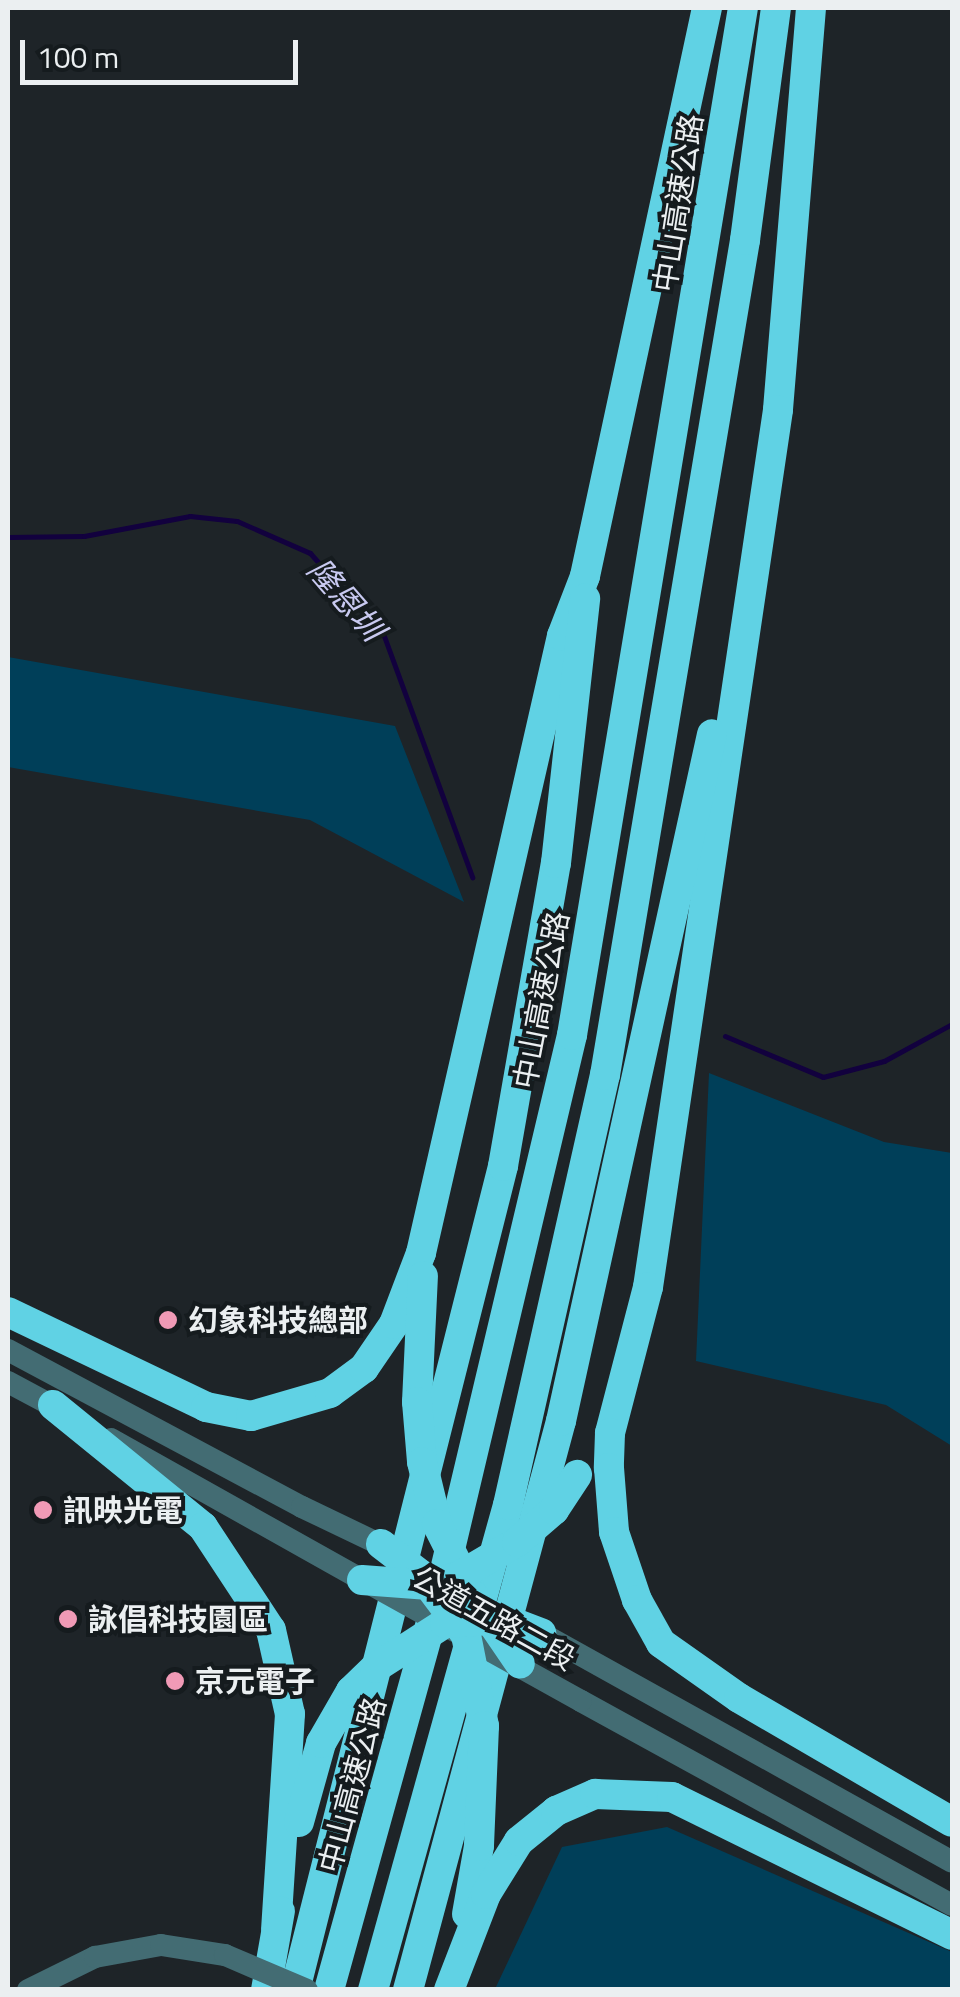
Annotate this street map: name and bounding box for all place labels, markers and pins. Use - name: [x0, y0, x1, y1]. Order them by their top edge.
- place label: 幻象科技總部: [188, 1302, 368, 1338]
- marker: 幻象科技總部: [157, 1309, 179, 1331]
- place label: 訊映光電: [63, 1492, 183, 1528]
- marker: 訊映光電: [32, 1499, 54, 1521]
- place label: 詠倡科技園區: [88, 1601, 268, 1637]
- marker: 詠倡科技園區: [57, 1608, 79, 1630]
- place label: 京元電子: [195, 1663, 315, 1699]
- marker: 京元電子: [164, 1670, 186, 1692]

